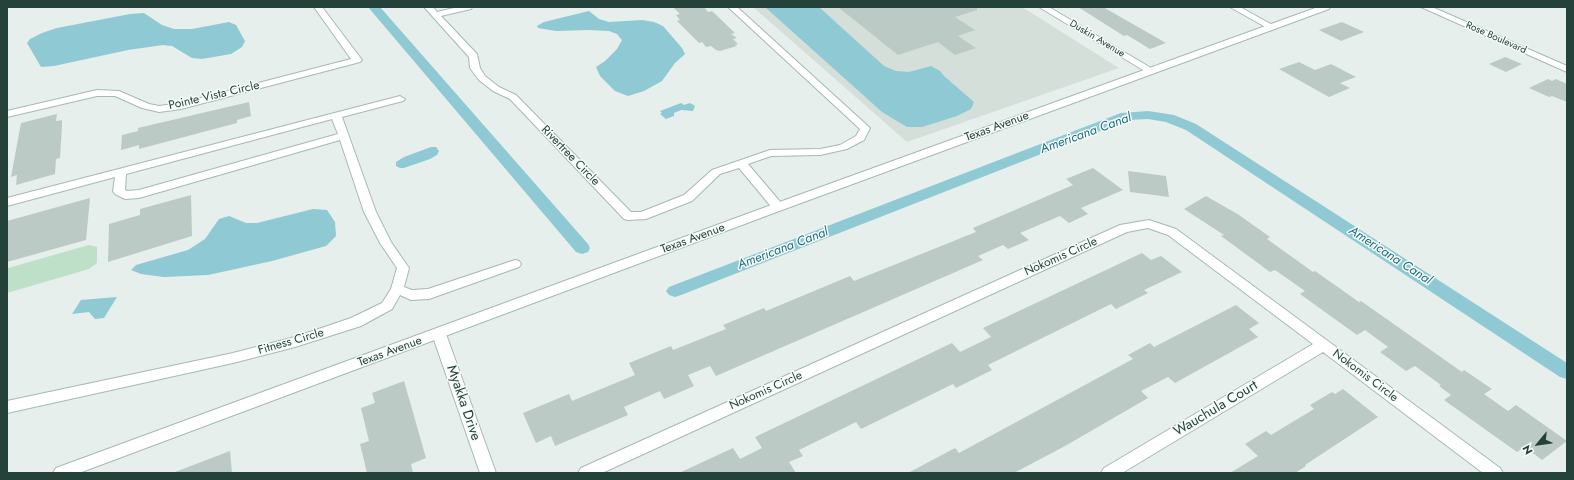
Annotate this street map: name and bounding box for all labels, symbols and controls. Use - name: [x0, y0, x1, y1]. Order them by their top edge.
- street label: Duskin Avenue: [1067, 18, 1127, 60]
- street label: Rose Boulevard: [1464, 19, 1528, 57]
- street label: Pointe Vista Circle: [167, 79, 261, 113]
- street label: Texas Avenue: [963, 109, 1031, 145]
- water label: Americana Canal: [1038, 110, 1134, 158]
- street label: Rivertree Circle: [538, 123, 602, 189]
- street label: Texas Avenue: [659, 221, 727, 257]
- water label: Americana Canal: [1346, 223, 1434, 289]
- water label: Americana Canal: [736, 225, 830, 273]
- street label: Nokomis Circle: [1022, 234, 1100, 280]
- street label: Fitness Circle: [256, 326, 326, 358]
- street label: Texas Avenue: [356, 334, 424, 370]
- street label: Nokomis Circle: [1329, 347, 1401, 405]
- street label: Myakka Drive: [442, 363, 484, 443]
- street label: Nokomis Circle: [727, 368, 805, 414]
- street label: Wauchula Court: [1171, 377, 1261, 441]
- north arrow: [1518, 424, 1558, 464]
- text: N: [1518, 442, 1537, 458]

